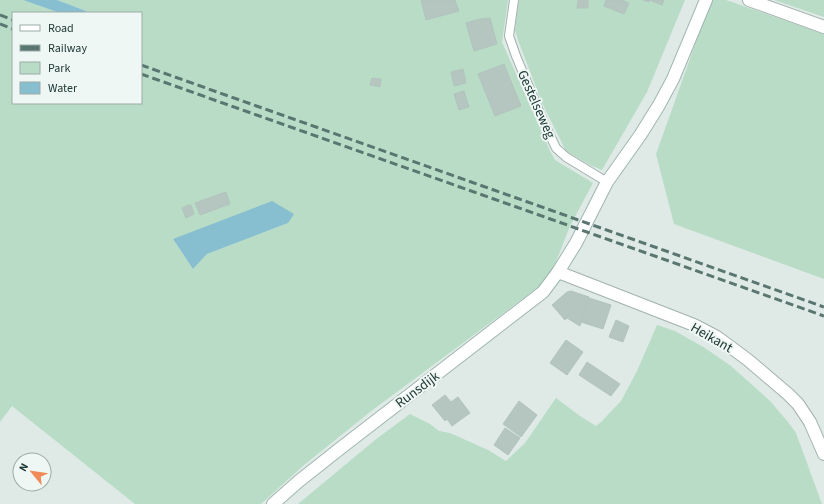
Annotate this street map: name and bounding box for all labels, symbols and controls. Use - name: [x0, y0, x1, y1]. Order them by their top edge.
- legend: [12, 12, 142, 104]
- text: Road: [48, 20, 74, 37]
- text: Railway: [48, 40, 87, 57]
- text: Park: [48, 60, 70, 77]
- street label: Gestelseweg: [512, 67, 560, 142]
- text: Water: [48, 80, 78, 97]
- street label: Heikant: [687, 318, 737, 358]
- street label: Runsdijk: [391, 367, 444, 413]
- north arrow: [12, 452, 52, 492]
- text: N: [15, 461, 32, 474]

